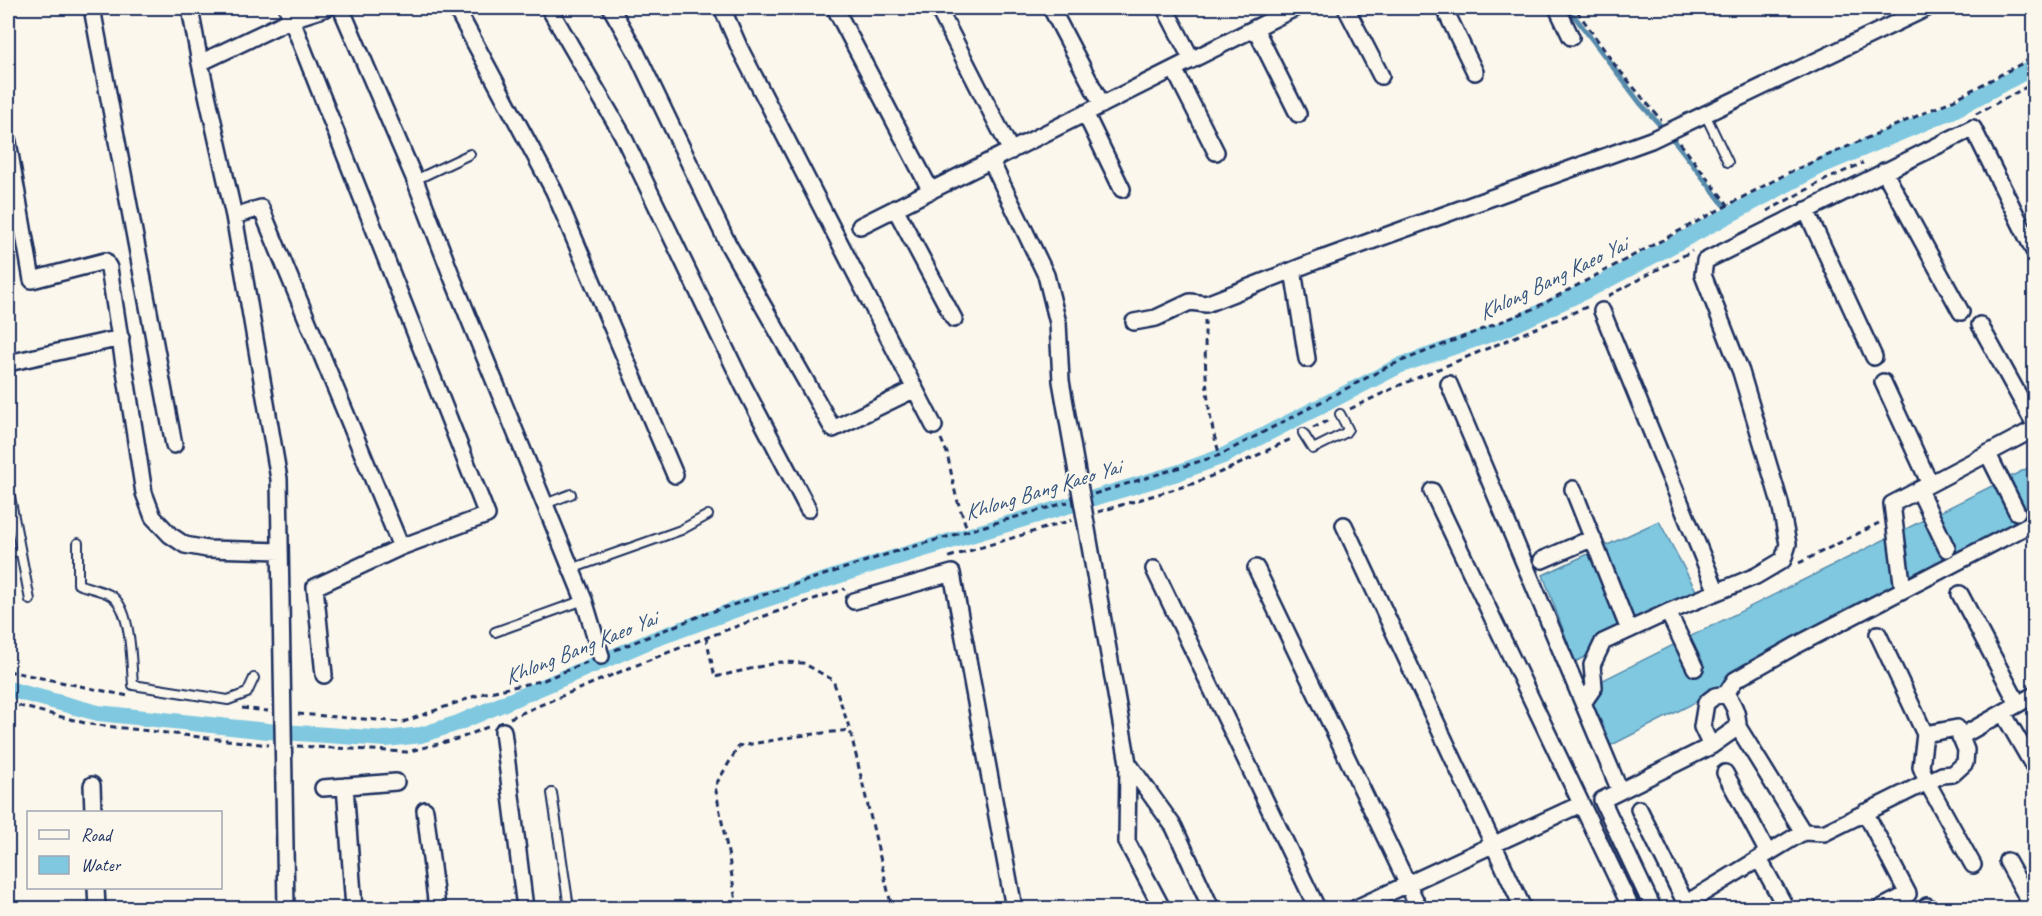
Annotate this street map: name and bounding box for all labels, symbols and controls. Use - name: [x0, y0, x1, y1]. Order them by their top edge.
- water label: Khlong Bang Kaeo Yai: [1474, 228, 1636, 327]
- water label: Khlong Bang Kaeo Yai: [961, 451, 1129, 527]
- water label: Khlong Bang Kaeo Yai: [500, 602, 666, 691]
- legend: [27, 811, 222, 889]
- text: Road: [81, 824, 114, 846]
- text: Water: [81, 854, 122, 876]

